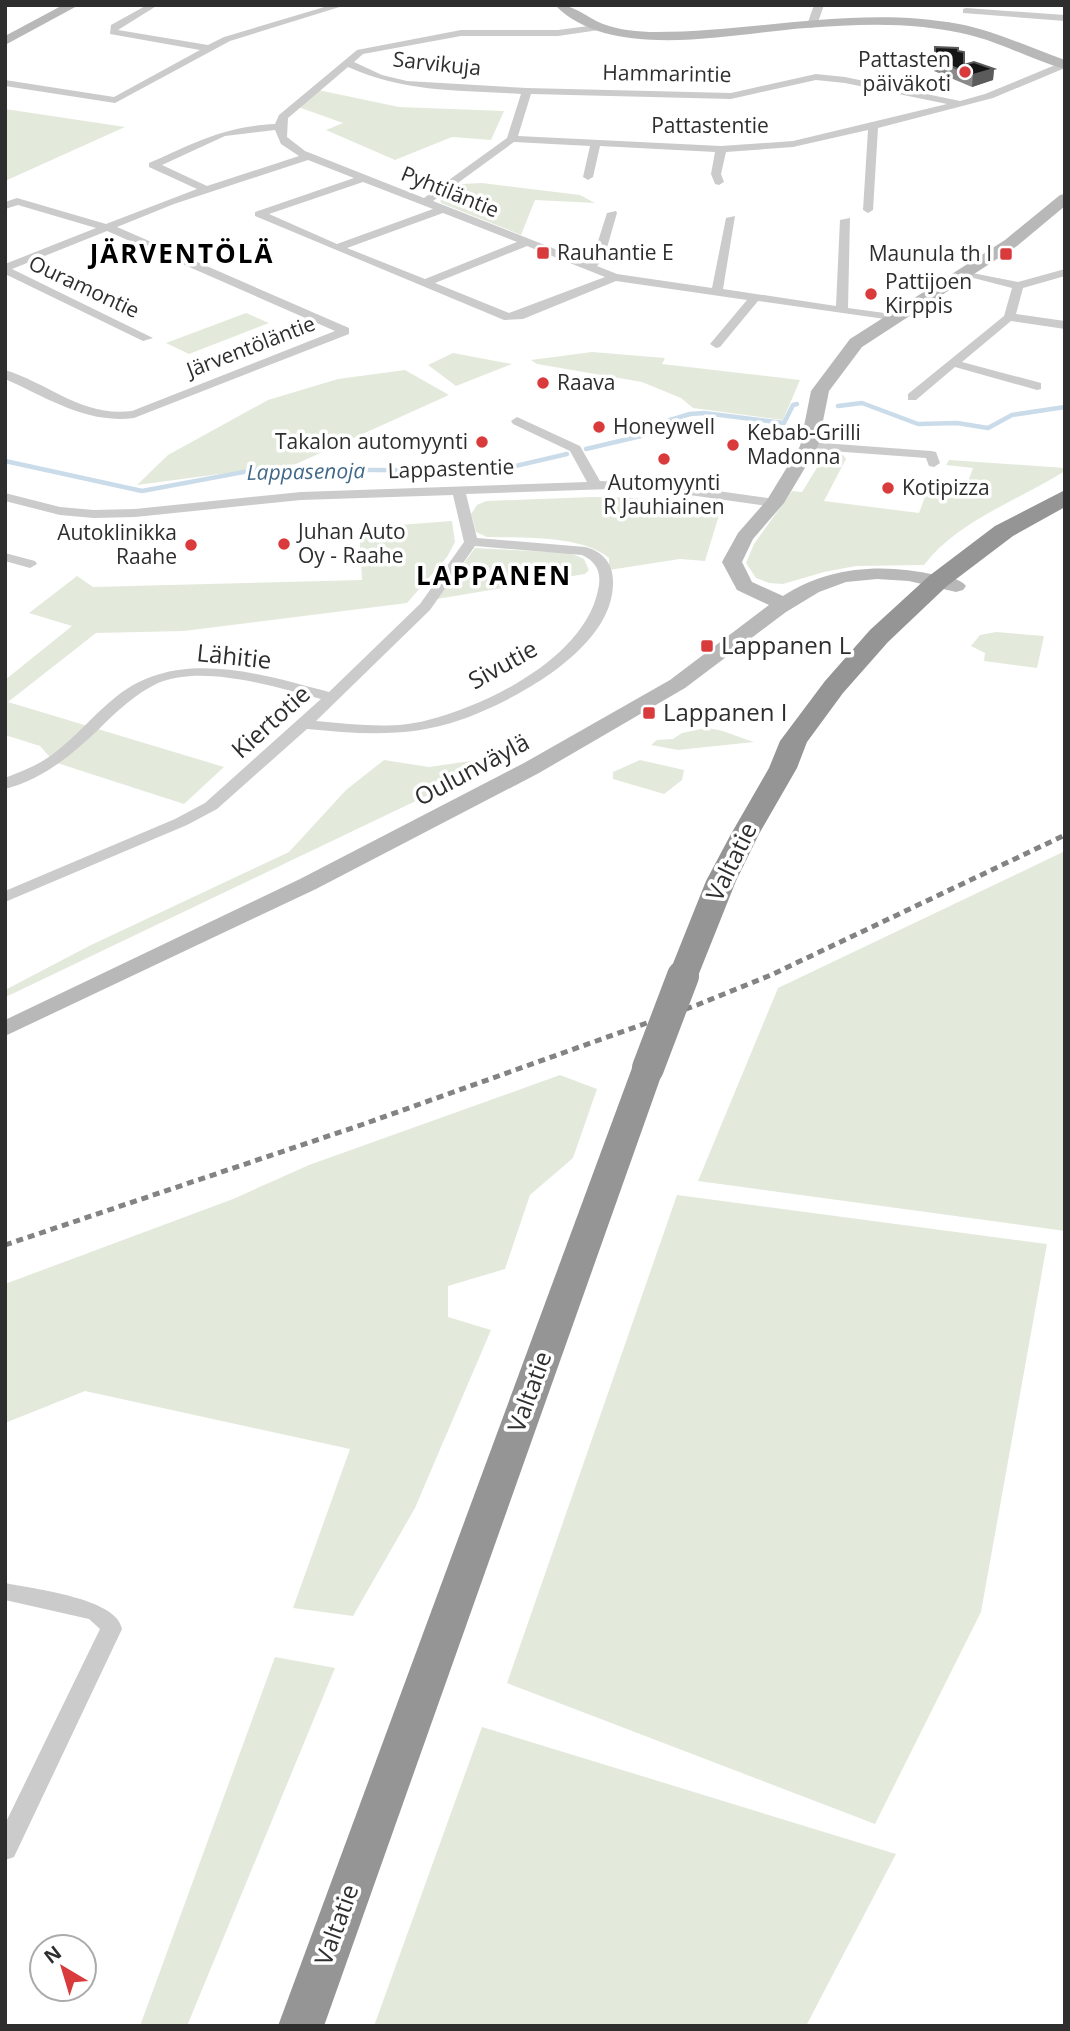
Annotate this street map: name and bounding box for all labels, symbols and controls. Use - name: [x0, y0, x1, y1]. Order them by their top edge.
- street label: Sarvikuja: [392, 44, 483, 82]
- place label: Pattasten päiväkoti: [858, 45, 951, 97]
- street label: Hammarintie: [602, 58, 732, 88]
- marker: Pattasten päiväkoti: [957, 64, 973, 80]
- street label: Pattastentie: [651, 111, 769, 139]
- street label: Pyhtiläntie: [397, 159, 503, 223]
- district label: JÄRVENTÖLÄ: [88, 235, 274, 271]
- place label: Rauhantie E: [557, 238, 674, 266]
- place label: Maunula th I: [869, 239, 992, 267]
- marker: Rauhantie E: [535, 245, 551, 261]
- marker: Maunula th I: [998, 246, 1014, 262]
- street label: Ouramontie: [25, 248, 144, 324]
- place label: Pattijoen Kirppis: [885, 267, 972, 319]
- marker: Pattijoen Kirppis: [863, 286, 879, 302]
- street label: Järventöläntie: [180, 309, 319, 384]
- place label: Raava: [557, 368, 615, 396]
- marker: Raava: [535, 375, 551, 391]
- place label: Honeywell: [613, 412, 715, 440]
- place label: Kebab-Grilli Madonna: [747, 418, 861, 470]
- marker: Honeywell: [591, 419, 607, 435]
- place label: Takalon automyynti: [275, 427, 468, 455]
- marker: Takalon automyynti: [474, 434, 490, 450]
- marker: Kebab-Grilli Madonna: [725, 437, 741, 453]
- marker: Automyynti R Jauhiainen: [656, 451, 672, 467]
- street label: Lappastentie: [387, 452, 515, 484]
- water label: Lappasenoja: [246, 456, 366, 486]
- place label: Automyynti R Jauhiainen: [603, 468, 725, 520]
- place label: Kotipizza: [902, 473, 990, 501]
- marker: Kotipizza: [880, 480, 896, 496]
- place label: Juhan Auto Oy - Raahe: [296, 517, 406, 569]
- place label: Autoklinikka Raahe: [57, 518, 177, 570]
- marker: Juhan Auto Oy - Raahe: [276, 536, 292, 552]
- marker: Autoklinikka Raahe: [183, 537, 199, 553]
- district label: LAPPANEN: [416, 557, 572, 593]
- place label: Lappanen L: [721, 628, 851, 661]
- street label: Sivutie: [462, 631, 543, 696]
- street label: Lähitie: [195, 635, 273, 676]
- marker: Lappanen L: [699, 638, 715, 654]
- street label: Kiertotie: [224, 677, 316, 765]
- place label: Lappanen I: [663, 695, 787, 728]
- marker: Lappanen I: [641, 705, 657, 721]
- street label: Oulunväylä: [408, 725, 535, 813]
- street label: Valtatie: [697, 817, 764, 906]
- street label: Valtatie: [499, 1347, 558, 1436]
- street label: Valtatie: [306, 1880, 365, 1969]
- north arrow: [28, 1933, 98, 2003]
- text: N: [38, 1940, 67, 1970]

